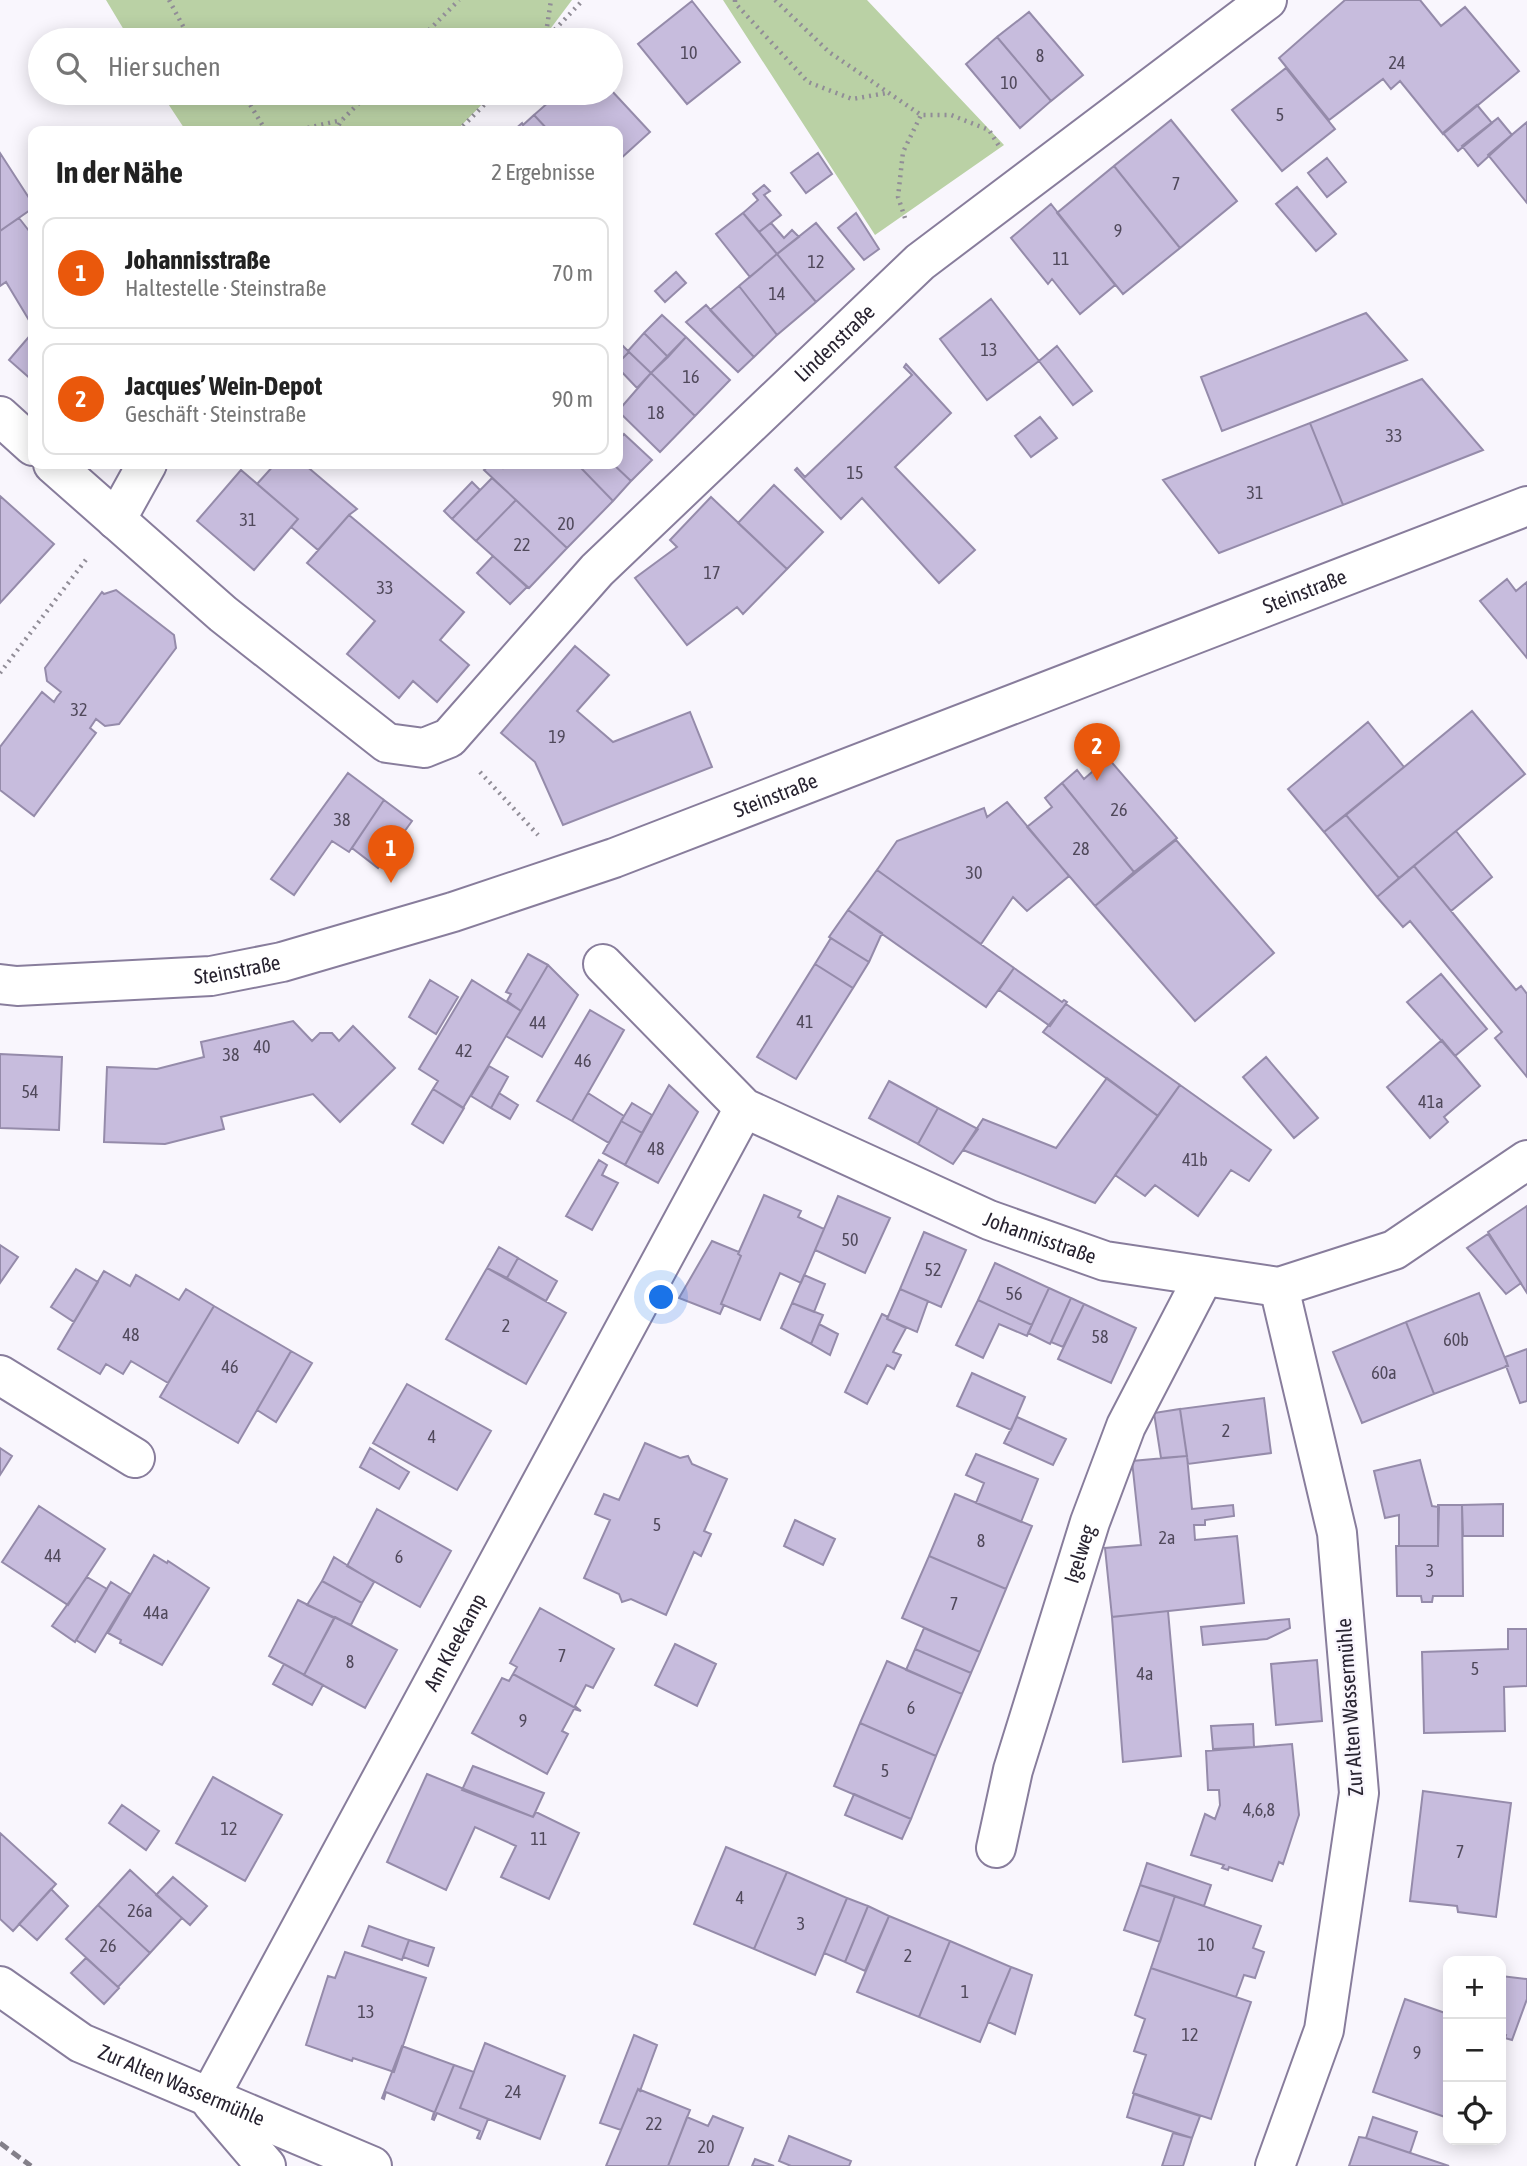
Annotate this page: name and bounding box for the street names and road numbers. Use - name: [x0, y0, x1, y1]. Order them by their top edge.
- street label: Lindenstraße: [789, 299, 879, 386]
- street label: Steinstraße: [1259, 564, 1350, 618]
- street label: Steinstraße: [730, 768, 821, 822]
- street label: Steinstraße: [193, 950, 282, 988]
- street label: Johannisstraße: [980, 1206, 1100, 1268]
- street label: Igelweg: [1059, 1522, 1099, 1586]
- street label: Am Kleekamp: [418, 1589, 490, 1695]
- street label: Zur Alten Wassermühle: [1331, 1617, 1367, 1797]
- street label: Zur Alten Wassermühle: [95, 2039, 269, 2130]

